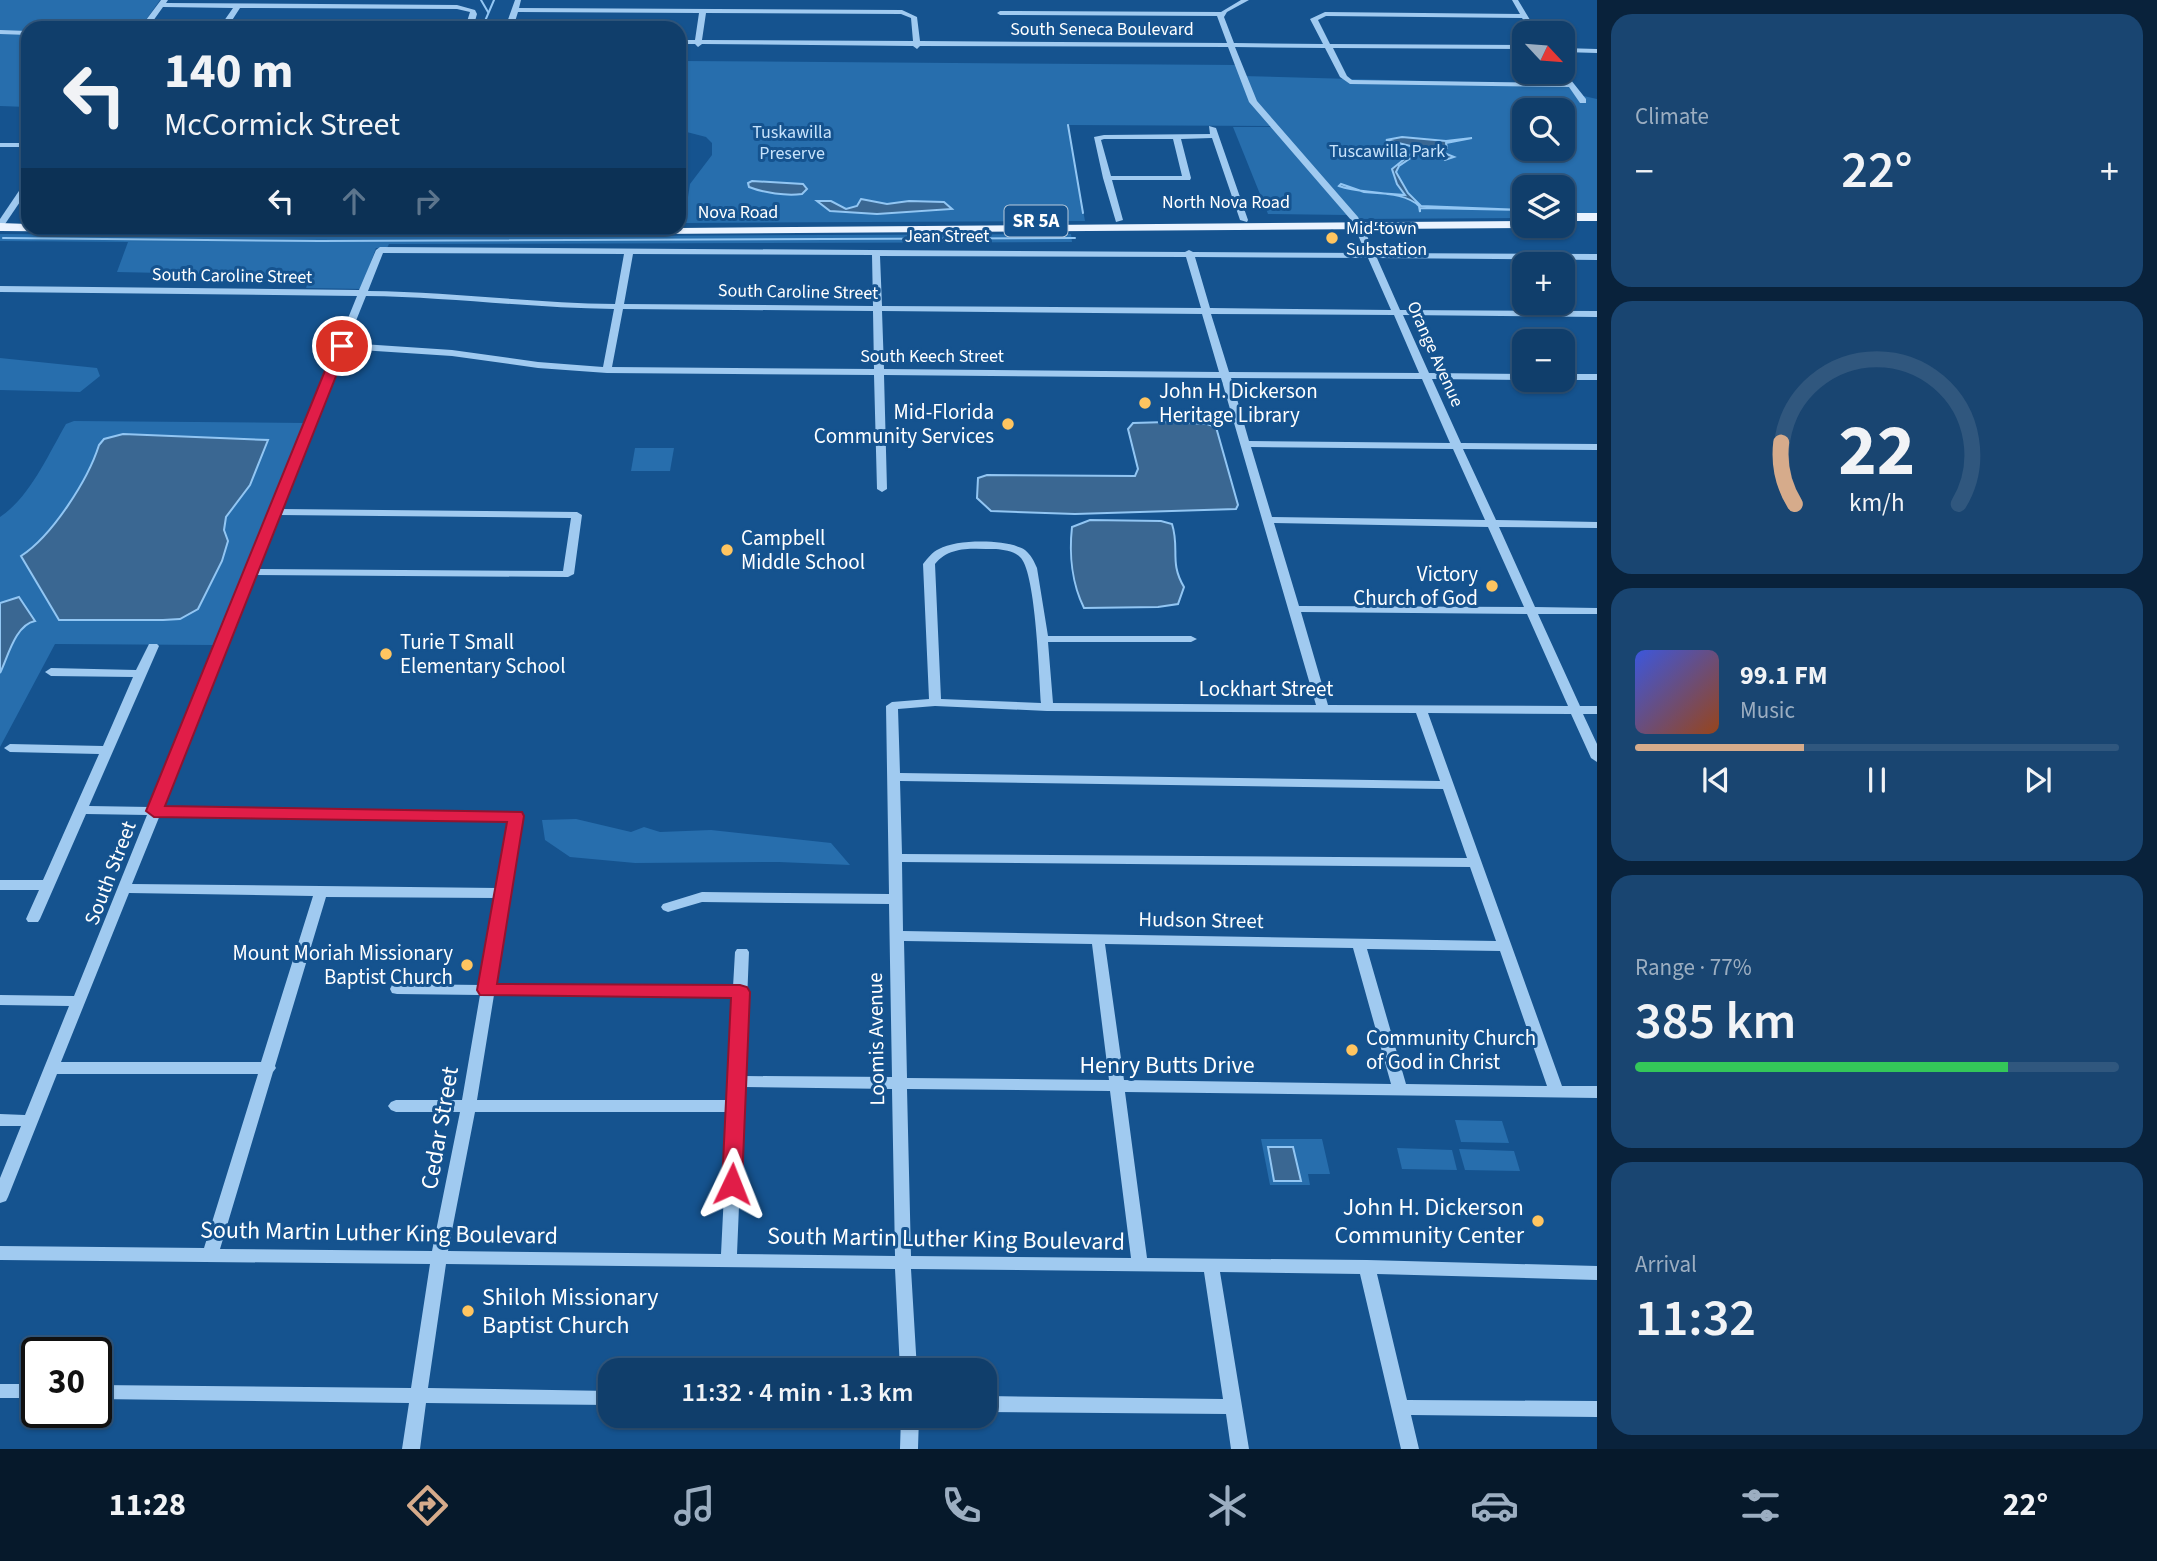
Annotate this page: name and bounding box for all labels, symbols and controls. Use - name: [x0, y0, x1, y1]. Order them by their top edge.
- street label: South Seneca Boulevard: [1010, 17, 1194, 42]
- north arrow: [1512, 21, 1575, 84]
- map controls: [1512, 21, 1575, 392]
- text: 140 m: [164, 37, 293, 107]
- icon: left: [49, 49, 140, 140]
- button: search: [1512, 98, 1575, 161]
- text: Climate: [1635, 100, 1709, 133]
- text: McCormick Street: [164, 102, 400, 148]
- park label: Tuskawilla Preserve: [752, 120, 832, 166]
- text: 22°: [1841, 134, 1913, 208]
- park label: Tuscawilla Park: [1329, 139, 1445, 164]
- text: −: [1635, 145, 1654, 199]
- text: +: [2100, 145, 2119, 199]
- button: layers: [1512, 175, 1575, 238]
- icon: left: [262, 182, 300, 220]
- icon: ahead: [335, 182, 373, 220]
- icon: right: [408, 182, 446, 220]
- street label: North Nova Road: [1162, 190, 1290, 215]
- street label: Nova Road: [698, 200, 778, 225]
- road number: SR 5A: [1004, 206, 1068, 236]
- place label: Mid-town Substation: [1346, 216, 1427, 262]
- street label: Jean Street: [905, 224, 989, 249]
- marker: Mid-town Substation: [1324, 230, 1340, 246]
- button: +: [1512, 252, 1575, 315]
- street label: South Caroline Street: [152, 262, 312, 290]
- street label: South Caroline Street: [718, 278, 878, 306]
- street label: Orange Avenue: [1400, 297, 1470, 411]
- pin: [312, 316, 372, 376]
- icon: arrive: [323, 327, 361, 365]
- button: −: [1512, 329, 1575, 392]
- street label: South Keech Street: [860, 344, 1004, 369]
- place label: John H. Dickerson Heritage Library: [1159, 376, 1318, 430]
- marker: John H. Dickerson Heritage Library: [1137, 395, 1153, 411]
- place label: Mid-Florida Community Services: [814, 397, 994, 451]
- text: 22: [1839, 399, 1915, 503]
- marker: Mid-Florida Community Services: [1000, 416, 1016, 432]
- text: km/h: [1849, 484, 1905, 520]
- place label: Campbell Middle School: [741, 523, 865, 577]
- marker: Campbell Middle School: [719, 542, 735, 558]
- place label: Victory Church of God: [1353, 559, 1478, 613]
- marker: Victory Church of God: [1484, 578, 1500, 594]
- place label: Turie T Small Elementary School: [400, 627, 566, 681]
- marker: Turie T Small Elementary School: [378, 646, 394, 662]
- text: 99.1 FM: [1740, 657, 1828, 694]
- street label: Lockhart Street: [1199, 674, 1333, 704]
- text: Music: [1740, 694, 1795, 727]
- icon: previous: [1697, 761, 1735, 799]
- icon: pause: [1858, 761, 1896, 799]
- icon: next: [2019, 761, 2057, 799]
- street label: South Street: [76, 817, 144, 929]
- street label: Hudson Street: [1138, 904, 1264, 936]
- place label: Mount Moriah Missionary Baptist Church: [233, 938, 453, 992]
- text: Range · 77%: [1635, 951, 1752, 984]
- marker: Mount Moriah Missionary Baptist Church: [459, 957, 475, 973]
- street label: Loomis Avenue: [860, 972, 892, 1106]
- text: 385 km: [1635, 985, 1796, 1059]
- place label: Community Church of God in Christ: [1366, 1023, 1536, 1077]
- marker: Community Church of God in Christ: [1344, 1042, 1360, 1058]
- street label: Henry Butts Drive: [1079, 1048, 1255, 1083]
- street label: Cedar Street: [412, 1064, 468, 1192]
- position arrow: [695, 1147, 769, 1221]
- place label: John H. Dickerson Community Center: [1335, 1190, 1525, 1253]
- street label: South Martin Luther King Boulevard: [200, 1212, 558, 1254]
- marker: John H. Dickerson Community Center: [1530, 1213, 1546, 1229]
- street label: South Martin Luther King Boulevard: [767, 1218, 1125, 1260]
- text: Arrival: [1635, 1248, 1697, 1281]
- place label: Shiloh Missionary Baptist Church: [482, 1280, 659, 1343]
- text: 11:32: [1635, 1282, 1756, 1356]
- marker: Shiloh Missionary Baptist Church: [460, 1303, 476, 1319]
- speed limit sign: 30: [21, 1337, 112, 1428]
- text: 11:32 · 4 min · 1.3 km: [682, 1374, 913, 1411]
- icon: directions: [403, 1481, 452, 1530]
- icon: music: [670, 1481, 719, 1530]
- icon: phone: [937, 1481, 986, 1530]
- icon: climate: [1203, 1481, 1252, 1530]
- icon: car: [1470, 1481, 1519, 1530]
- icon: filters: [1736, 1481, 1785, 1530]
- text: 11:28: [109, 1482, 186, 1528]
- text: 22°: [2003, 1482, 2048, 1528]

